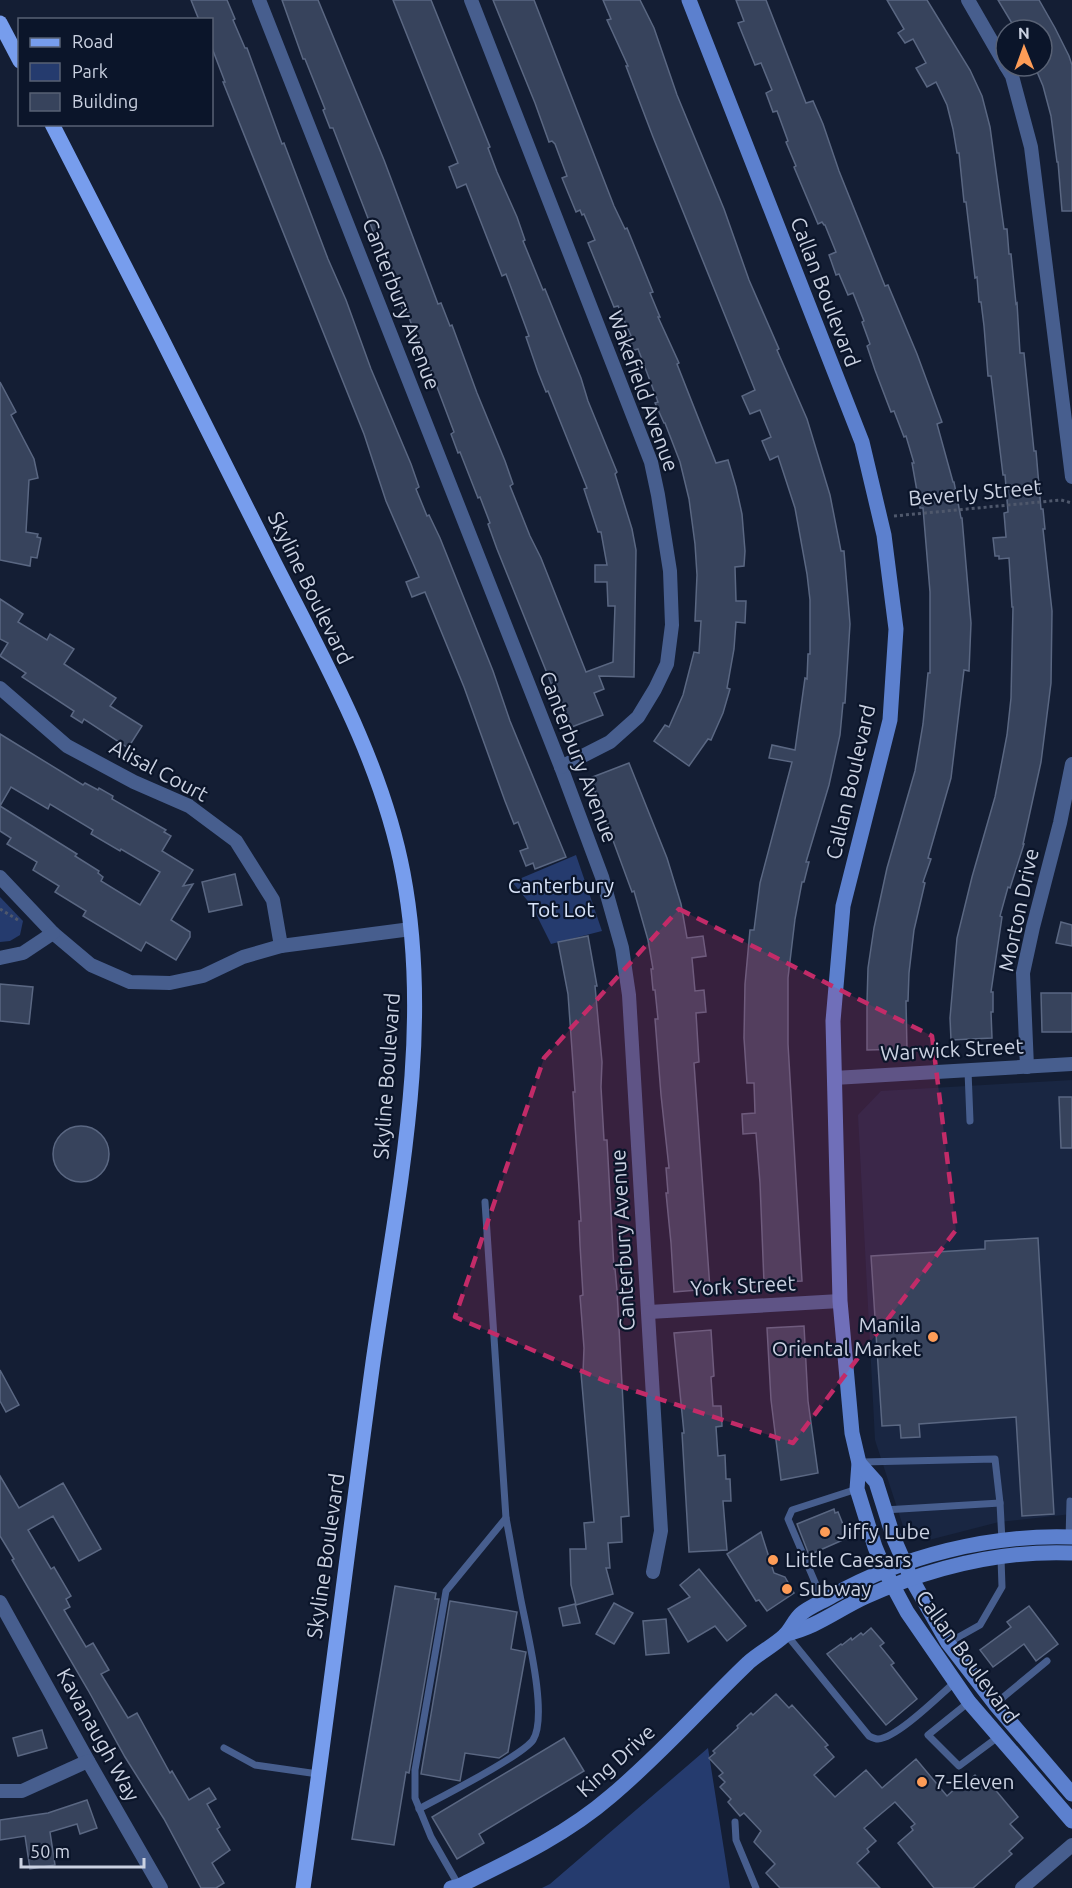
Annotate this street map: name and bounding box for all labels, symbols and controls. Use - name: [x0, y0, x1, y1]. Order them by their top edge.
- legend: [18, 18, 213, 126]
- north arrow: [994, 18, 1054, 78]
- text: N: [1018, 24, 1030, 42]
- text: Road: [72, 31, 114, 51]
- text: Park: [72, 61, 108, 81]
- text: Building: [72, 91, 138, 111]
- street label: Callan Boulevard: [786, 213, 865, 370]
- street label: Canterbury Avenue: [358, 214, 446, 393]
- street label: Wakefield Avenue: [604, 307, 684, 474]
- street label: Beverly Street: [907, 474, 1043, 510]
- street label: Skyline Boulevard: [264, 507, 358, 668]
- street label: Canterbury Avenue: [535, 667, 623, 846]
- street label: Callan Boulevard: [821, 702, 880, 862]
- street label: Alisal Court: [106, 734, 213, 806]
- street label: Morton Drive: [993, 846, 1043, 974]
- park label: Canterbury Tot Lot: [508, 873, 614, 921]
- street label: Skyline Boulevard: [368, 992, 404, 1160]
- street label: Warwick Street: [880, 1033, 1024, 1065]
- street label: Canterbury Avenue: [605, 1149, 639, 1331]
- street label: York Street: [690, 1270, 796, 1300]
- place label: Manila Oriental Market: [772, 1312, 921, 1360]
- marker: Manila Oriental Market: [926, 1330, 940, 1344]
- street label: Skyline Boulevard: [302, 1472, 348, 1640]
- place label: Jiffy Lube: [837, 1519, 930, 1543]
- marker: Jiffy Lube: [818, 1525, 832, 1539]
- place label: Little Caesars: [785, 1547, 911, 1571]
- marker: Little Caesars: [766, 1553, 780, 1567]
- place label: Subway: [799, 1576, 871, 1600]
- marker: Subway: [780, 1582, 794, 1596]
- street label: Callan Boulevard: [912, 1585, 1024, 1727]
- street label: Kavanaugh Way: [52, 1664, 145, 1805]
- street label: King Drive: [571, 1719, 659, 1802]
- place label: 7-Eleven: [934, 1769, 1015, 1793]
- marker: 7-Eleven: [915, 1775, 929, 1789]
- scale bar: [21, 1831, 144, 1869]
- text: 50 m: [30, 1841, 70, 1861]

